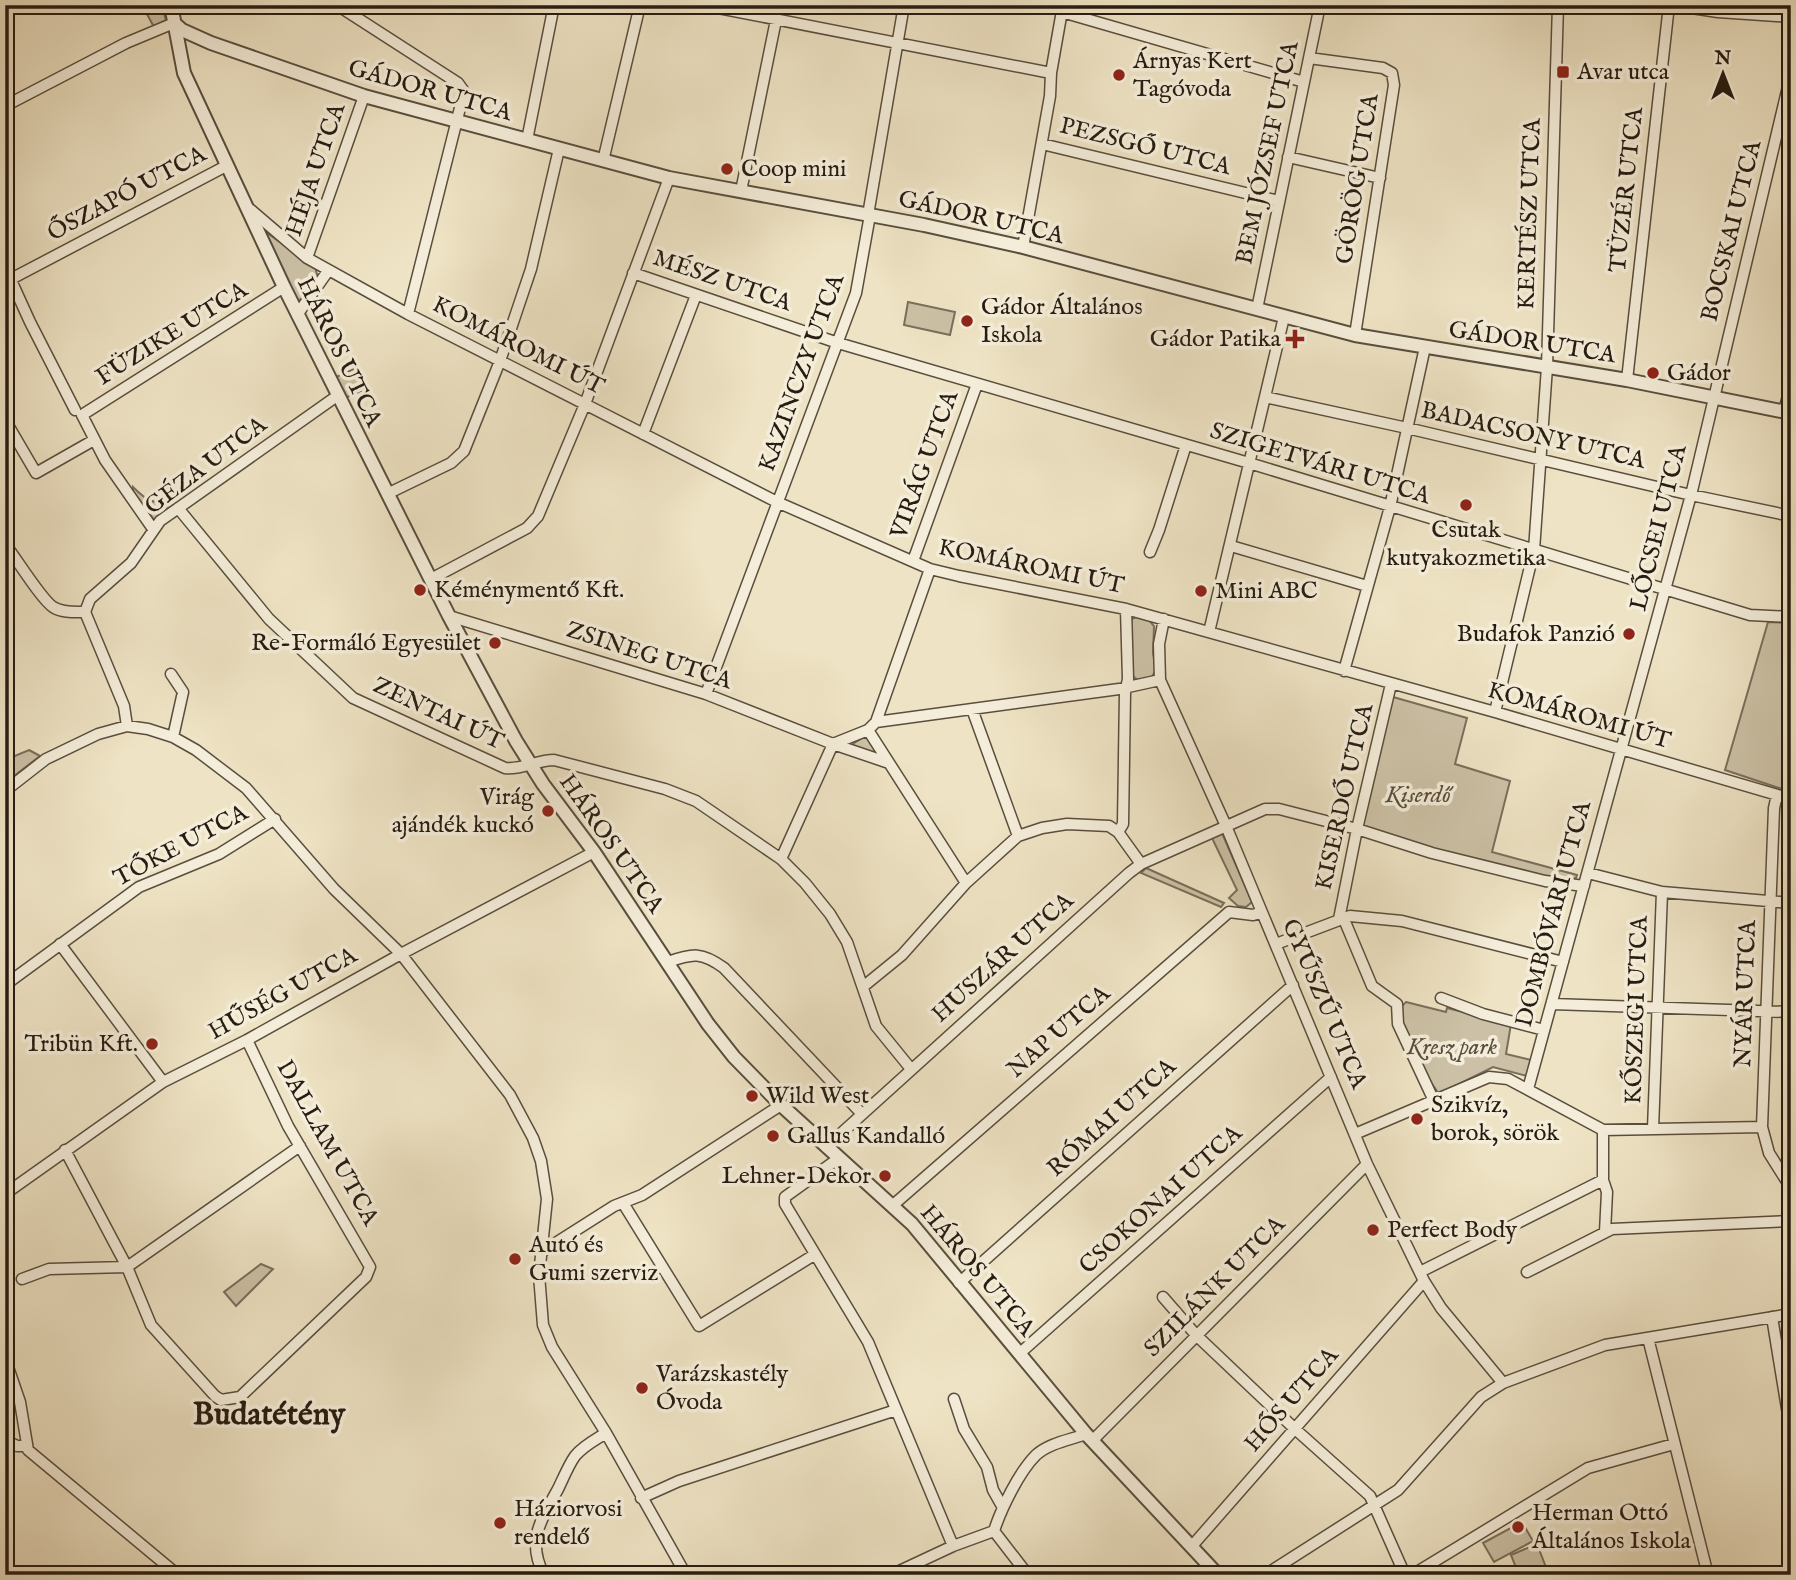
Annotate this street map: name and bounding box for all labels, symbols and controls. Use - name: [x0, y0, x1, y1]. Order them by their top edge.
- street label: BEM JÓZSEF UTCA: [1229, 38, 1307, 267]
- north arrow: [1688, 38, 1758, 108]
- place label: Árnyas Kert Tagóvoda: [1132, 46, 1252, 105]
- text: N: [1714, 47, 1732, 71]
- street label: GÁDOR UTCA: [345, 53, 516, 129]
- place label: Avar utca: [1576, 57, 1670, 88]
- marker: Avar utca: [1555, 64, 1571, 80]
- marker: Árnyas Kert Tagóvoda: [1111, 67, 1127, 83]
- street label: GÖRÖG UTCA: [1329, 91, 1387, 266]
- street label: HÉJA UTCA: [279, 99, 354, 241]
- street label: TÜZÉR UTCA: [1603, 105, 1651, 274]
- street label: PEZSGŐ UTCA: [1056, 111, 1234, 183]
- street label: KERTÉSZ UTCA: [1511, 117, 1549, 310]
- street label: BOCSKAI UTCA: [1694, 136, 1770, 325]
- street label: ŐSZAPÓ UTCA: [42, 139, 212, 249]
- place label: Coop mini: [741, 154, 846, 185]
- marker: Coop mini: [719, 161, 735, 177]
- street label: GÁDOR UTCA: [895, 184, 1067, 252]
- street label: MÉSZ UTCA: [648, 243, 796, 319]
- street label: KAZINCZY UTCA: [752, 269, 852, 476]
- street label: HÁROS UTCA: [289, 272, 389, 433]
- street label: FÜZIKE UTCA: [90, 275, 254, 393]
- street label: KOMÁROMI ÚT: [427, 289, 610, 403]
- place label: Gádor Általános Iskola: [981, 292, 1143, 351]
- marker: Gádor Általános Iskola: [959, 313, 975, 329]
- street label: GÁDOR UTCA: [1446, 314, 1619, 372]
- place label: Gádor Patika: [1150, 324, 1282, 355]
- marker: Gádor Patika: [1287, 331, 1303, 347]
- place label: Gádor: [1667, 358, 1731, 389]
- marker: Gádor: [1645, 365, 1661, 381]
- street label: VIRÁG UTCA: [883, 386, 966, 544]
- street label: BADACSONY UTCA: [1418, 395, 1649, 477]
- street label: GÉZA UTCA: [139, 409, 274, 522]
- street label: SZIGETVÁRI UTCA: [1206, 416, 1435, 512]
- street label: LŐCSEI UTCA: [1623, 441, 1695, 614]
- marker: Csutak kutyakozmetika: [1458, 497, 1474, 513]
- place label: Csutak kutyakozmetika: [1386, 515, 1546, 574]
- street label: KOMÁROMI ÚT: [935, 532, 1127, 602]
- place label: Kéménymentő Kft.: [434, 575, 624, 606]
- place label: Mini ABC: [1215, 576, 1318, 607]
- marker: Kéménymentő Kft.: [412, 582, 428, 598]
- marker: Mini ABC: [1193, 583, 1209, 599]
- street label: ZSINEG UTCA: [562, 615, 737, 698]
- place label: Budafok Panzió: [1457, 619, 1615, 650]
- marker: Budafok Panzió: [1621, 626, 1637, 642]
- place label: Re-Formáló Egyesület: [251, 628, 481, 659]
- marker: Re-Formáló Egyesület: [487, 635, 503, 651]
- street label: ZENTAI ÚT: [368, 670, 509, 758]
- street label: KOMÁROMI ÚT: [1484, 675, 1675, 757]
- street label: KISERDŐ UTCA: [1308, 700, 1382, 893]
- street label: HÁROS UTCA: [551, 768, 671, 920]
- park label: Kiserdő: [1384, 780, 1454, 811]
- place label: Virág ajándék kuckó: [392, 782, 535, 841]
- street label: TŐKE UTCA: [109, 797, 254, 894]
- street label: DOMBÓVÁRI UTCA: [1509, 797, 1599, 1030]
- marker: Virág ajándék kuckó: [540, 803, 556, 819]
- street label: HUSZÁR UTCA: [925, 885, 1081, 1030]
- street label: GYŰSZŰ UTCA: [1274, 914, 1374, 1094]
- street label: KŐSZEGI UTCA: [1618, 914, 1656, 1105]
- street label: NYÁR UTCA: [1728, 919, 1764, 1068]
- street label: HŰSÉG UTCA: [203, 940, 364, 1048]
- street label: NAP UTCA: [1001, 978, 1118, 1085]
- place label: Tribün Kft.: [25, 1029, 138, 1060]
- park label: Kresz park: [1406, 1032, 1498, 1063]
- marker: Tribün Kft.: [144, 1036, 160, 1052]
- street label: RÓMAI UTCA: [1041, 1051, 1184, 1184]
- street label: DALLAM UTCA: [269, 1055, 386, 1232]
- place label: Wild West: [766, 1081, 869, 1112]
- marker: Wild West: [744, 1088, 760, 1104]
- place label: Szikvíz, borok, sörök: [1431, 1090, 1559, 1149]
- marker: Szikvíz, borok, sörök: [1409, 1111, 1425, 1127]
- street label: CSOKONAI UTCA: [1073, 1118, 1250, 1281]
- place label: Gallus Kandalló: [787, 1121, 945, 1152]
- marker: Gallus Kandalló: [765, 1128, 781, 1144]
- place label: Lehner-Dekor: [722, 1161, 871, 1192]
- marker: Lehner-Dekor: [877, 1168, 893, 1184]
- street label: HÁROS UTCA: [913, 1198, 1042, 1344]
- street label: SZILÁNK UTCA: [1138, 1209, 1293, 1364]
- place label: Perfect Body: [1387, 1215, 1517, 1246]
- marker: Perfect Body: [1365, 1222, 1381, 1238]
- place label: Autó és Gumi szerviz: [528, 1230, 658, 1289]
- marker: Autó és Gumi szerviz: [507, 1251, 523, 1267]
- street label: HŐS UTCA: [1238, 1341, 1347, 1459]
- place label: Varázskastély Óvoda: [655, 1359, 788, 1418]
- marker: Varázskastély Óvoda: [634, 1380, 650, 1396]
- district label: Budatétény: [193, 1395, 347, 1436]
- place label: Háziorvosi rendelő: [514, 1494, 622, 1553]
- place label: Herman Ottó Általános Iskola: [1531, 1498, 1692, 1557]
- marker: Háziorvosi rendelő: [492, 1515, 508, 1531]
- marker: Herman Ottó Általános Iskola: [1510, 1519, 1526, 1535]

